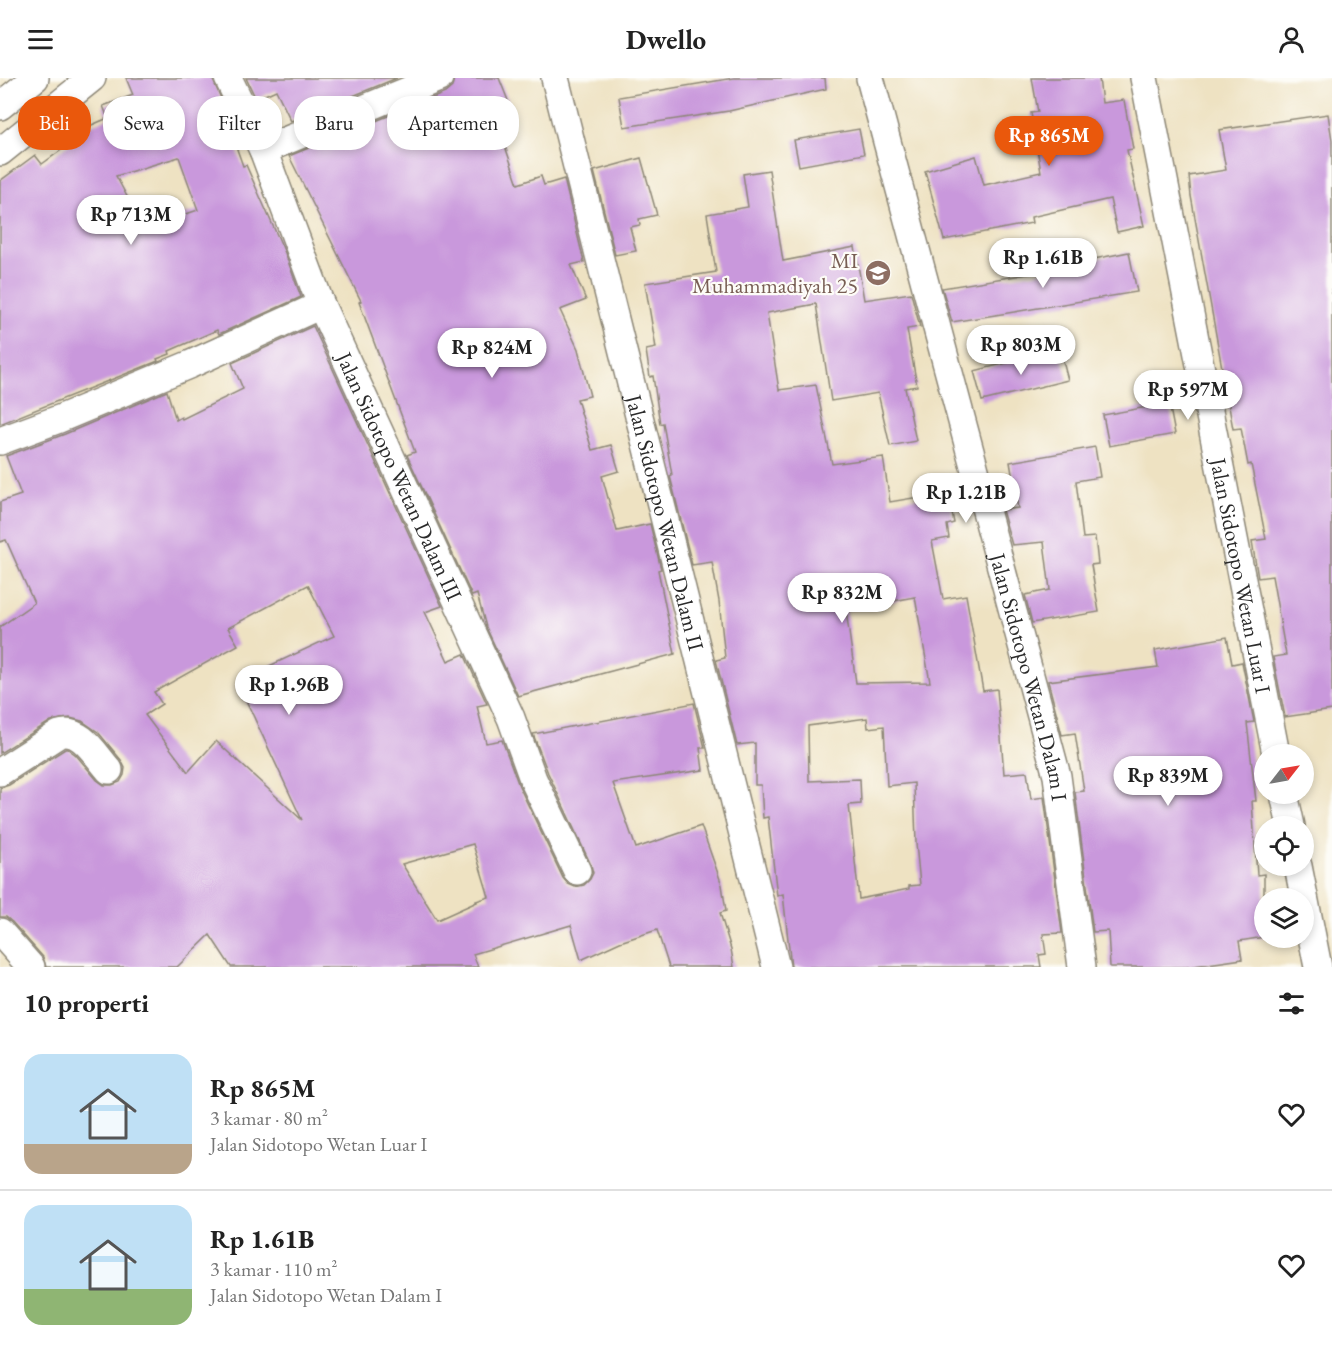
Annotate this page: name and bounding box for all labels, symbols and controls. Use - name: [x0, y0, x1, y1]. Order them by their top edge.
- text: Dwello: [626, 22, 706, 57]
- icon: menu: [24, 23, 57, 56]
- icon: person: [1275, 23, 1308, 56]
- chip: Beli: [18, 96, 91, 150]
- chip: Sewa: [103, 96, 185, 150]
- chip: Filter: [197, 96, 282, 150]
- chip: Baru: [294, 96, 375, 150]
- chip: Apartemen: [387, 96, 519, 150]
- pin: Rp 865M: [994, 116, 1104, 167]
- text: Rp 865M: [1008, 122, 1090, 148]
- pin: Rp 713M: [76, 195, 186, 246]
- text: Rp 713M: [90, 201, 172, 227]
- pin: Rp 1.61B: [981, 238, 1105, 289]
- text: Rp 1.61B: [1003, 244, 1083, 270]
- place label: MI Muhammadiyah 25: [692, 246, 859, 300]
- school or university icon: MI Muhammadiyah 25: [863, 258, 893, 288]
- pin: Rp 803M: [966, 325, 1076, 376]
- pin: Rp 824M: [437, 328, 547, 379]
- text: Rp 803M: [980, 331, 1062, 357]
- text: Rp 824M: [451, 334, 533, 360]
- street label: Jalan Sidotopo Wetan Dalam III: [329, 346, 469, 606]
- pin: Rp 597M: [1133, 370, 1243, 421]
- text: Rp 597M: [1147, 376, 1229, 402]
- street label: Jalan Sidotopo Wetan Dalam II: [619, 390, 711, 654]
- street label: Jalan Sidotopo Wetan Luar I: [1203, 454, 1278, 696]
- pin: Rp 1.21B: [904, 473, 1028, 524]
- text: Rp 1.21B: [926, 479, 1006, 505]
- street label: Jalan Sidotopo Wetan Dalam I: [982, 548, 1074, 803]
- pin: Rp 832M: [787, 573, 897, 624]
- text: Rp 832M: [801, 579, 883, 605]
- pin: Rp 1.96B: [227, 665, 351, 716]
- text: Rp 1.96B: [249, 671, 329, 697]
- north arrow: [1254, 744, 1314, 804]
- map controls: [1254, 744, 1314, 948]
- pin: Rp 839M: [1113, 756, 1223, 807]
- text: Rp 839M: [1127, 762, 1209, 788]
- button: locate: [1254, 816, 1314, 876]
- button: layers: [1254, 888, 1314, 948]
- text: 10 properti: [24, 986, 149, 1020]
- icon: filters: [1275, 987, 1308, 1020]
- text: Rp 865M: [210, 1071, 315, 1105]
- icon: home: [72, 1078, 144, 1150]
- icon: heart: [1275, 1098, 1308, 1131]
- text: 3 kamar · 80 m²: [210, 1105, 328, 1131]
- text: Jalan Sidotopo Wetan Luar I: [210, 1131, 427, 1157]
- text: Rp 1.61B: [210, 1222, 314, 1256]
- icon: home: [72, 1229, 144, 1301]
- icon: heart: [1275, 1249, 1308, 1282]
- text: 3 kamar · 110 m²: [210, 1256, 338, 1282]
- text: Jalan Sidotopo Wetan Dalam I: [210, 1282, 442, 1308]

